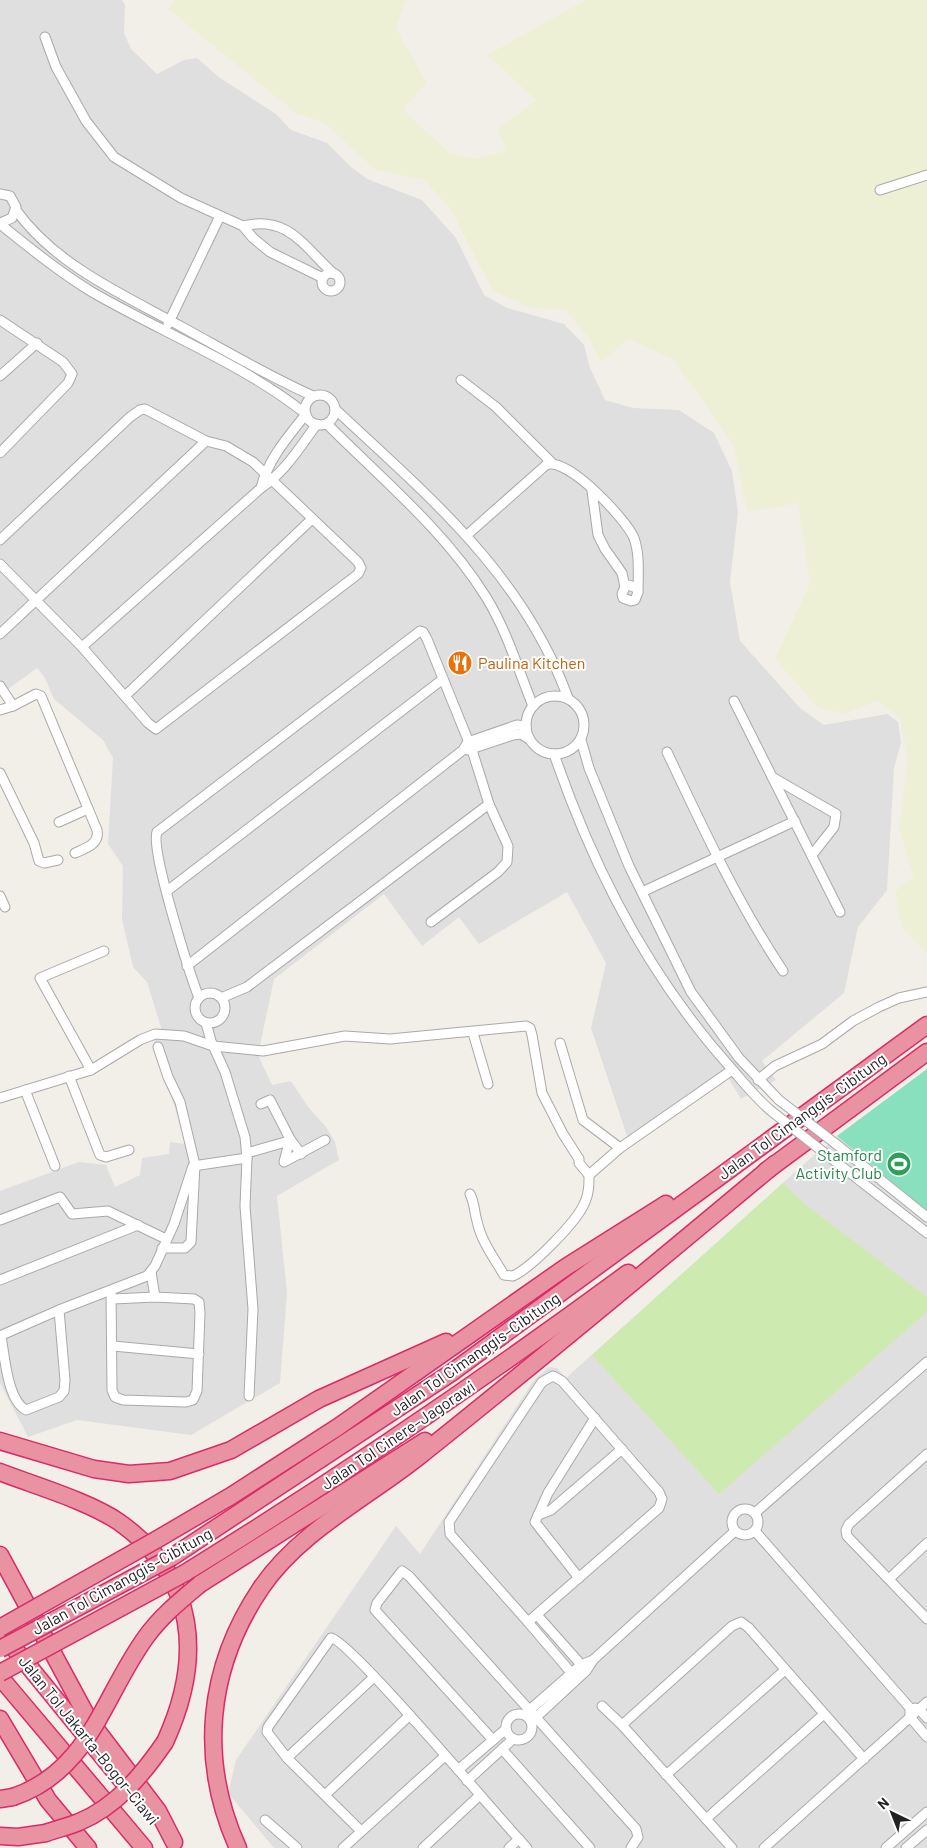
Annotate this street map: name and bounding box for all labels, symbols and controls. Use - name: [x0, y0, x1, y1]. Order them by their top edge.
- restaurant icon: Paulina Kitchen: [447, 650, 473, 676]
- place label: Paulina Kitchen: [478, 653, 585, 672]
- street label: Jalan Tol Cimanggis–Cibitung: [714, 1048, 889, 1183]
- place label: Stamford Activity Club: [795, 1145, 882, 1182]
- sports icon: Stamford Activity Club: [886, 1151, 912, 1177]
- street label: Jalan Tol Cimanggis–Cibitung: [386, 1288, 563, 1420]
- street label: Jalan Tol Cinere–Jagorawi: [317, 1376, 478, 1493]
- street label: Jalan Tol Cimanggis–Cibitung: [28, 1523, 215, 1638]
- street label: Jalan Tol Jakarta–Bogor–Ciawi: [15, 1651, 163, 1828]
- north arrow: [867, 1788, 917, 1838]
- text: N: [874, 1794, 892, 1813]

